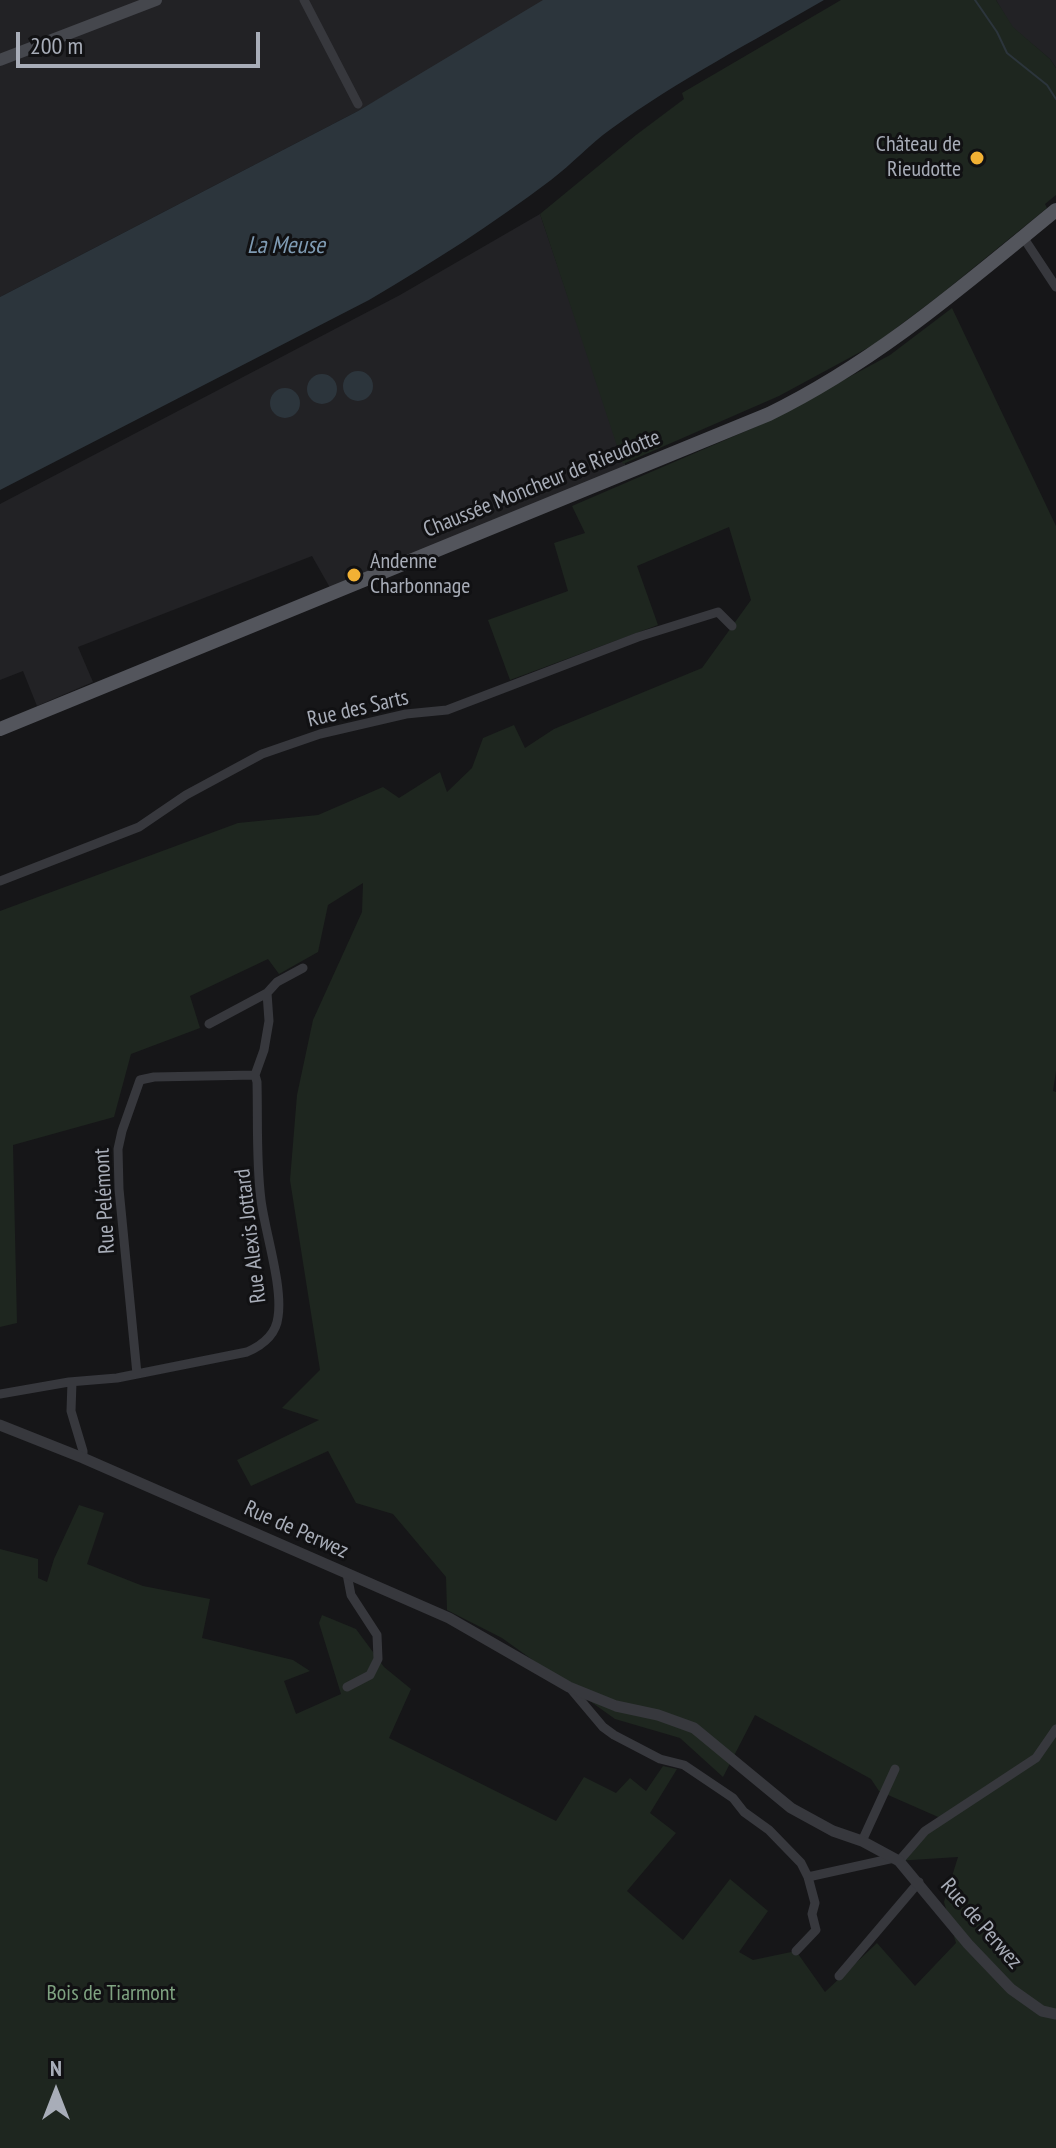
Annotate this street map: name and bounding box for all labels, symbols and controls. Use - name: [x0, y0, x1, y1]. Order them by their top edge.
- scale bar: [20, 16, 264, 66]
- text: 200 m: [30, 30, 83, 61]
- place label: Château de Rieudotte: [876, 132, 961, 184]
- marker: Château de Rieudotte: [968, 149, 986, 167]
- water label: La Meuse: [247, 232, 325, 260]
- street label: Chaussée Moncheur de Rieudotte: [420, 424, 664, 544]
- place label: Andenne Charbonnage: [370, 549, 470, 600]
- marker: Andenne Charbonnage: [345, 566, 363, 584]
- street label: Rue des Sarts: [305, 685, 411, 733]
- street label: Rue Pelémont: [89, 1147, 121, 1255]
- street label: Rue Alexis Jottard: [230, 1167, 272, 1305]
- street label: Rue de Perwez: [240, 1495, 352, 1565]
- street label: Rue de Perwez: [935, 1873, 1027, 1975]
- park label: Bois de Tiarmont: [47, 1981, 175, 2007]
- north arrow: [16, 2052, 96, 2132]
- text: N: [50, 2054, 62, 2082]

